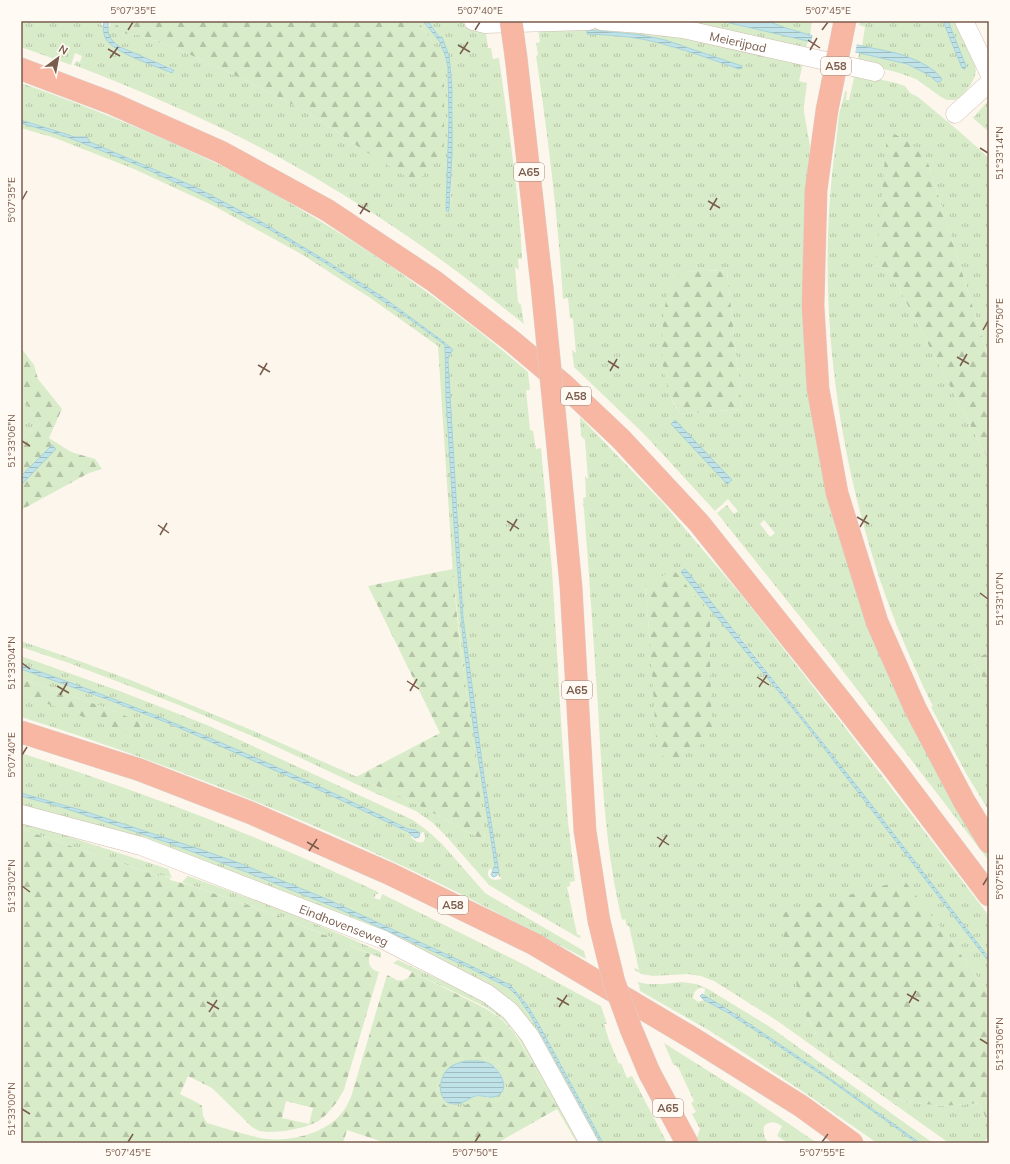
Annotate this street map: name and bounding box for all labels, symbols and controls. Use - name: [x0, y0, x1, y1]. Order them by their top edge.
- text: 5°07'35"E: [110, 4, 156, 17]
- text: 5°07'40"E: [457, 4, 503, 17]
- text: 5°07'45"E: [805, 4, 851, 17]
- street label: Meierijpad: [708, 28, 768, 55]
- north arrow: [38, 38, 78, 78]
- text: N: [56, 41, 71, 58]
- road number: A58: [821, 57, 851, 75]
- text: 51°33'14"N: [993, 126, 1006, 180]
- road number: A65: [514, 163, 544, 181]
- text: 5°07'35"E: [5, 177, 18, 223]
- text: 5°07'50"E: [993, 298, 1006, 344]
- road number: A58: [561, 387, 591, 405]
- text: 51°33'06"N: [5, 414, 18, 468]
- text: 51°33'10"N: [993, 572, 1006, 626]
- text: 51°33'04"N: [5, 636, 18, 690]
- road number: A65: [562, 681, 592, 699]
- text: 5°07'40"E: [5, 732, 18, 778]
- text: 5°07'55"E: [993, 854, 1006, 900]
- text: 51°33'02"N: [5, 859, 18, 913]
- road number: A58: [438, 896, 468, 914]
- street label: Eindhovenseweg: [297, 901, 391, 949]
- text: 51°33'06"N: [993, 1017, 1006, 1071]
- text: 51°33'00"N: [5, 1082, 18, 1136]
- road number: A65: [653, 1099, 683, 1117]
- text: 5°07'45"E: [105, 1146, 151, 1159]
- text: 5°07'50"E: [452, 1146, 498, 1159]
- text: 5°07'55"E: [799, 1146, 845, 1159]

